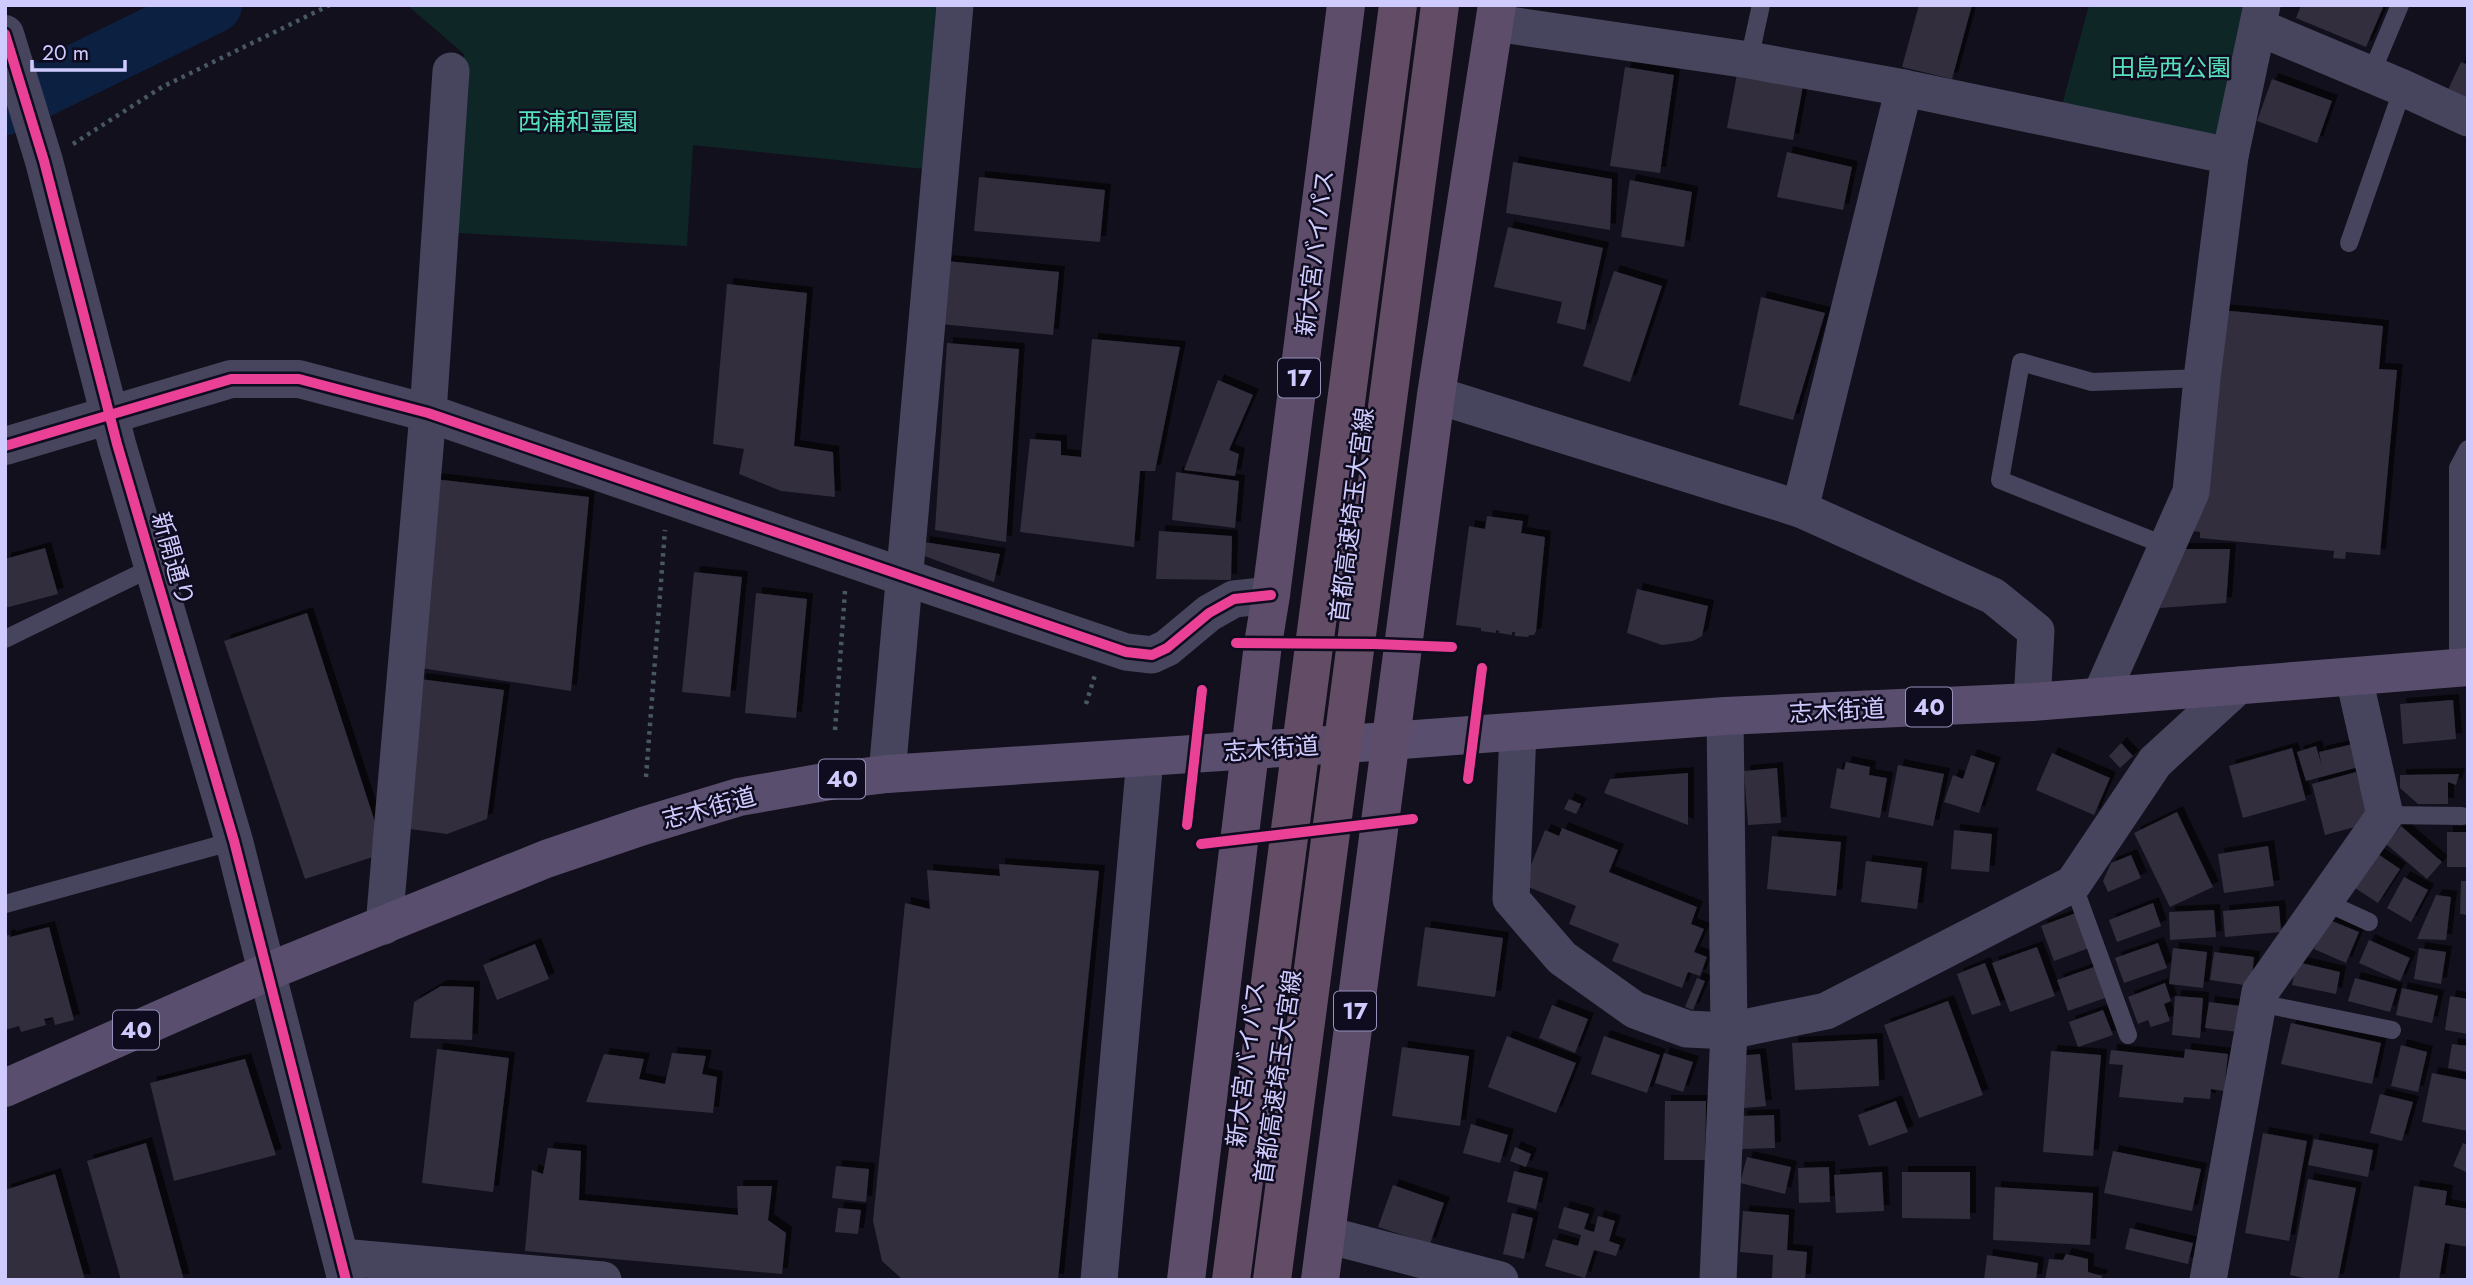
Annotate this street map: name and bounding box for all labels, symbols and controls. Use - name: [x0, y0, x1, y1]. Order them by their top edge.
- scale bar: [32, 28, 124, 72]
- text: 20 m: [42, 38, 89, 68]
- park label: 田島西公園: [2111, 50, 2231, 85]
- park label: 西浦和霊園: [518, 104, 638, 139]
- street label: 新大宮バイパス: [1287, 168, 1342, 338]
- road number: 17: [1278, 358, 1320, 398]
- street label: 首都高速埼玉大宮線: [1321, 406, 1382, 624]
- street label: 新開通り: [143, 508, 204, 610]
- road number: 40: [1906, 688, 1952, 726]
- street label: 志木街道: [1788, 691, 1886, 730]
- street label: 志木街道: [1222, 728, 1320, 769]
- road number: 40: [819, 760, 865, 799]
- street label: 志木街道: [658, 778, 760, 837]
- street label: 首都高速埼玉大宮線: [1245, 968, 1310, 1186]
- street label: 新大宮バイパス: [1218, 979, 1273, 1149]
- road number: 17: [1334, 992, 1376, 1030]
- road number: 40: [113, 1010, 159, 1050]

